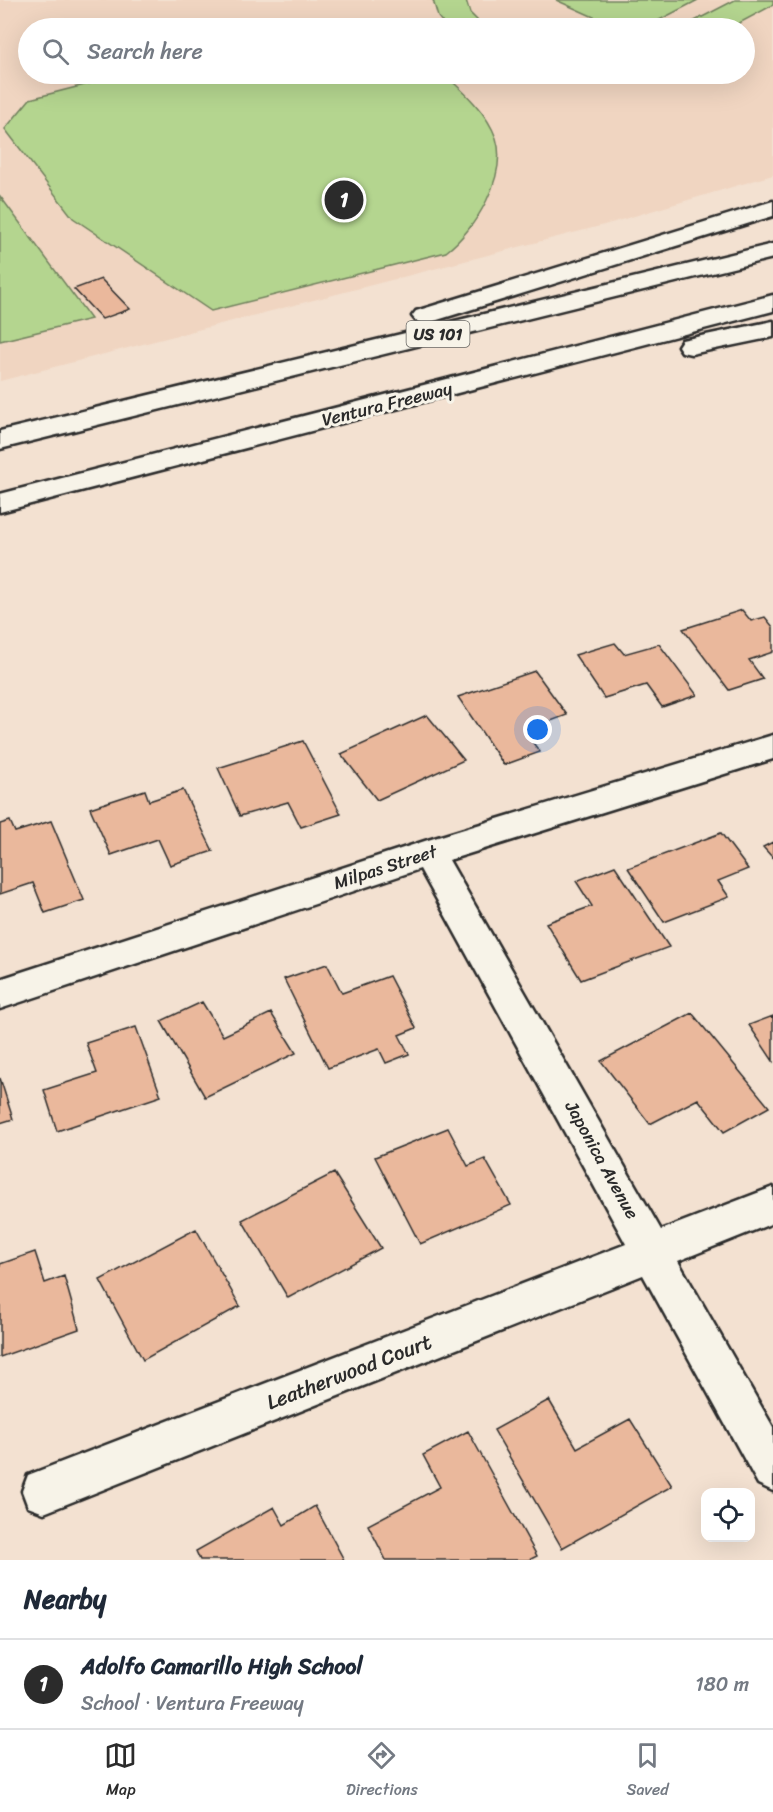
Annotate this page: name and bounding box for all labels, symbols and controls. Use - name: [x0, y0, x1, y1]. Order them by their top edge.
- search box: [18, 18, 755, 84]
- text: Search here: [87, 32, 203, 71]
- icon: search: [39, 35, 72, 68]
- pin: 1: [324, 178, 364, 222]
- road number: US 101: [406, 321, 470, 347]
- street label: Ventura Freeway: [319, 372, 456, 436]
- your location: [523, 715, 552, 744]
- street label: Milpas Street: [329, 835, 442, 899]
- street label: Japonica Avenue: [556, 1094, 648, 1225]
- street label: Leatherwood Court: [261, 1323, 437, 1421]
- map controls: [701, 1488, 755, 1542]
- button: locate: [701, 1488, 755, 1542]
- text: Nearby: [24, 1576, 106, 1622]
- text: Adolfo Camarillo High School: [81, 1647, 363, 1686]
- text: 1: [39, 1667, 48, 1702]
- text: 180 m: [695, 1667, 749, 1702]
- text: School · Ventura Freeway: [81, 1686, 304, 1721]
- tab: Map: [104, 1739, 137, 1804]
- tab: Directions: [346, 1739, 418, 1804]
- tab: Saved: [626, 1739, 669, 1804]

